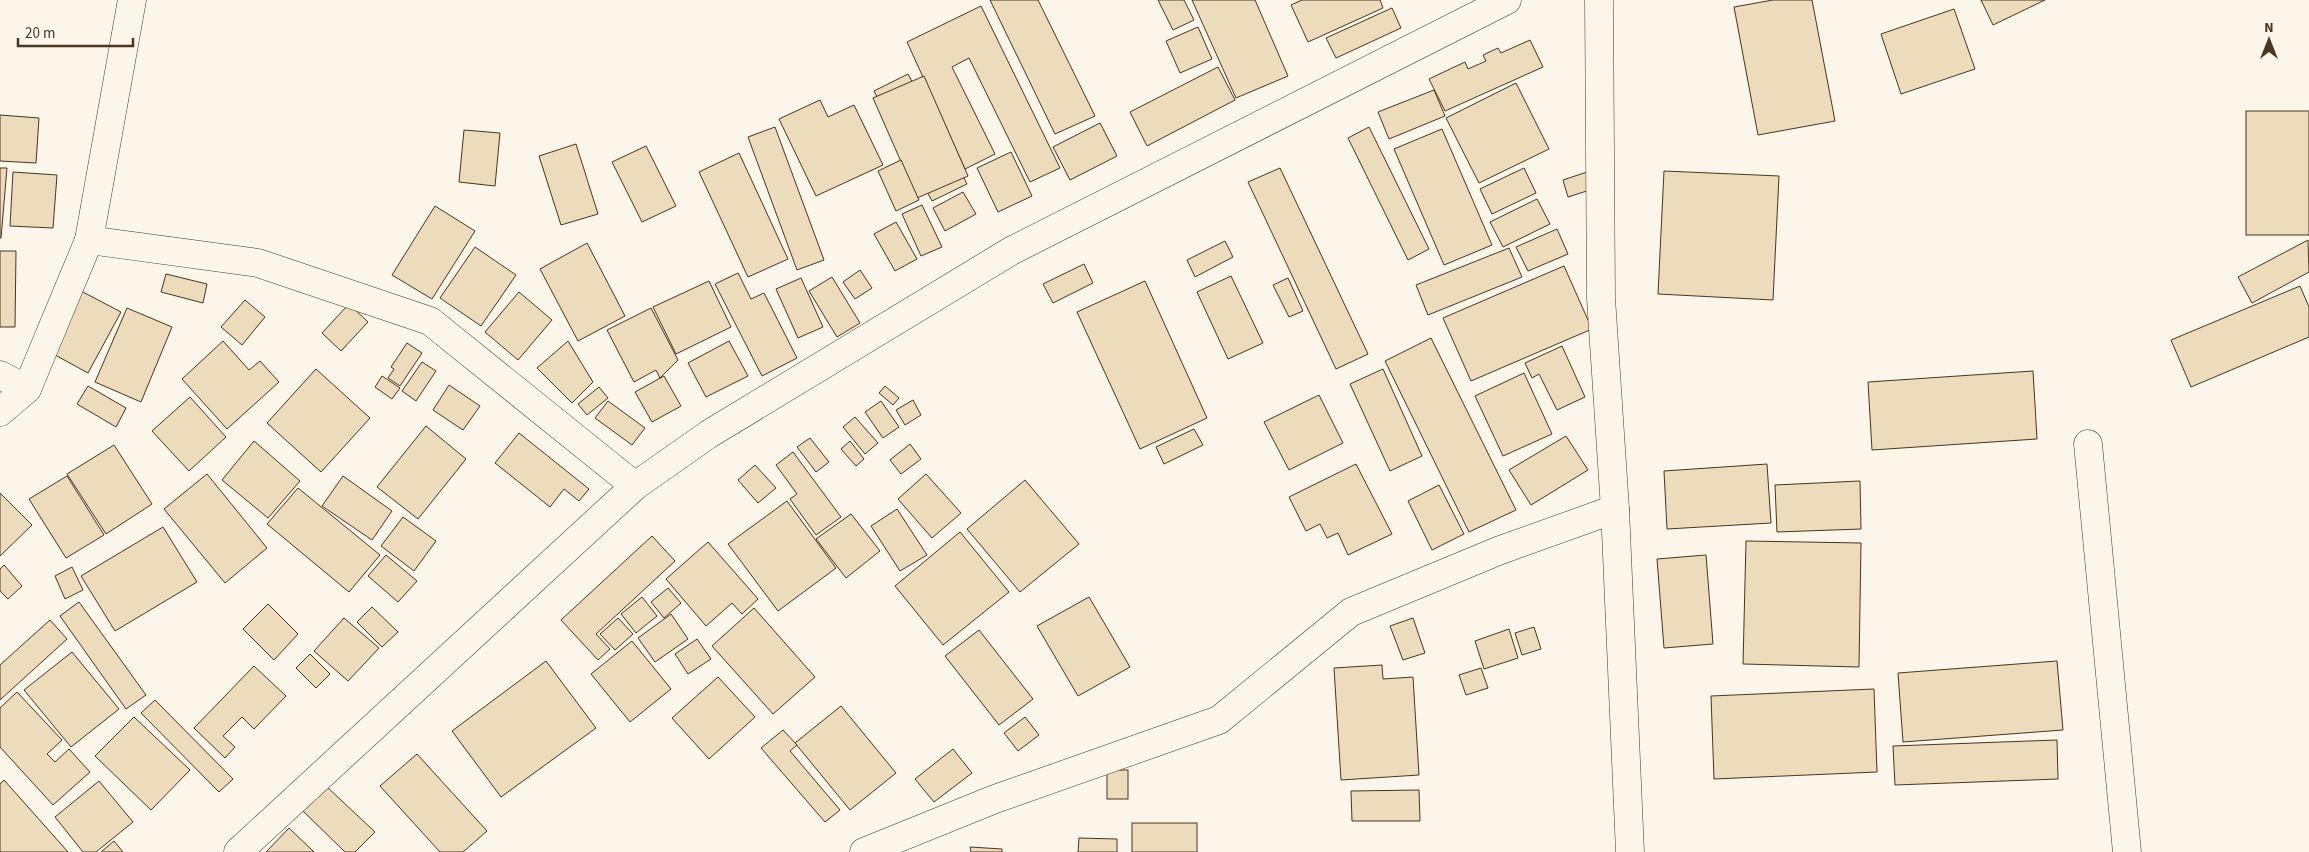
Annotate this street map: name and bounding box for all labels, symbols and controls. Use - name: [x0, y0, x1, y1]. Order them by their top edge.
- scale bar: [18, 15, 132, 47]
- north arrow: [2244, 15, 2294, 65]
- text: N: [2264, 18, 2274, 38]
- text: 20 m: [25, 23, 55, 44]

